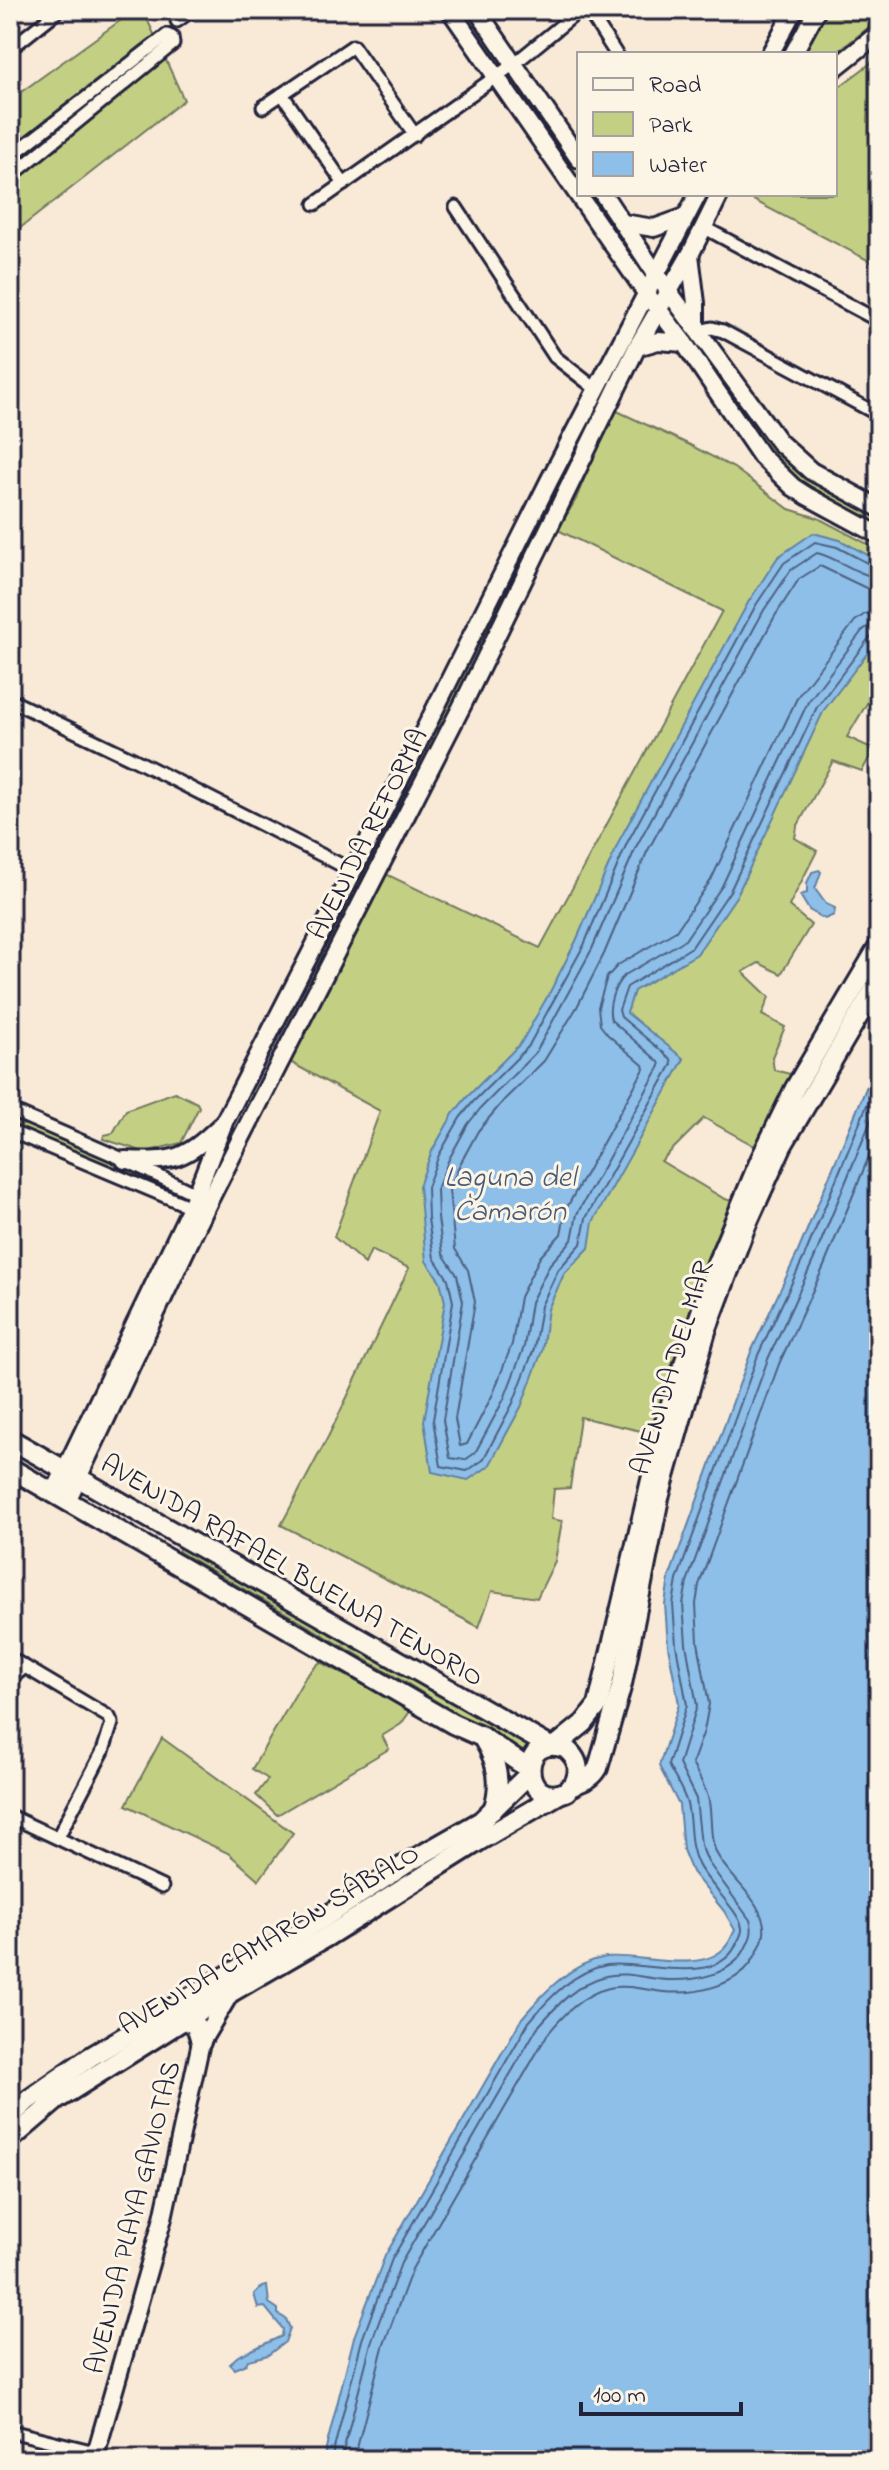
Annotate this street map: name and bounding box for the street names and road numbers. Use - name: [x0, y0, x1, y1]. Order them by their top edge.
- street label: AVENIDA REFORMA: [298, 722, 440, 947]
- street label: AVENIDA DEL MAR: [621, 1255, 726, 1480]
- street label: AVENIDA RAFAEL BUELNA TENORIO: [92, 1445, 490, 1699]
- street label: AVENIDA CAMARÓN SÁBALO: [112, 1835, 428, 2047]
- street label: AVENIDA PLAYA GAVIOTAS: [76, 2057, 193, 2379]

